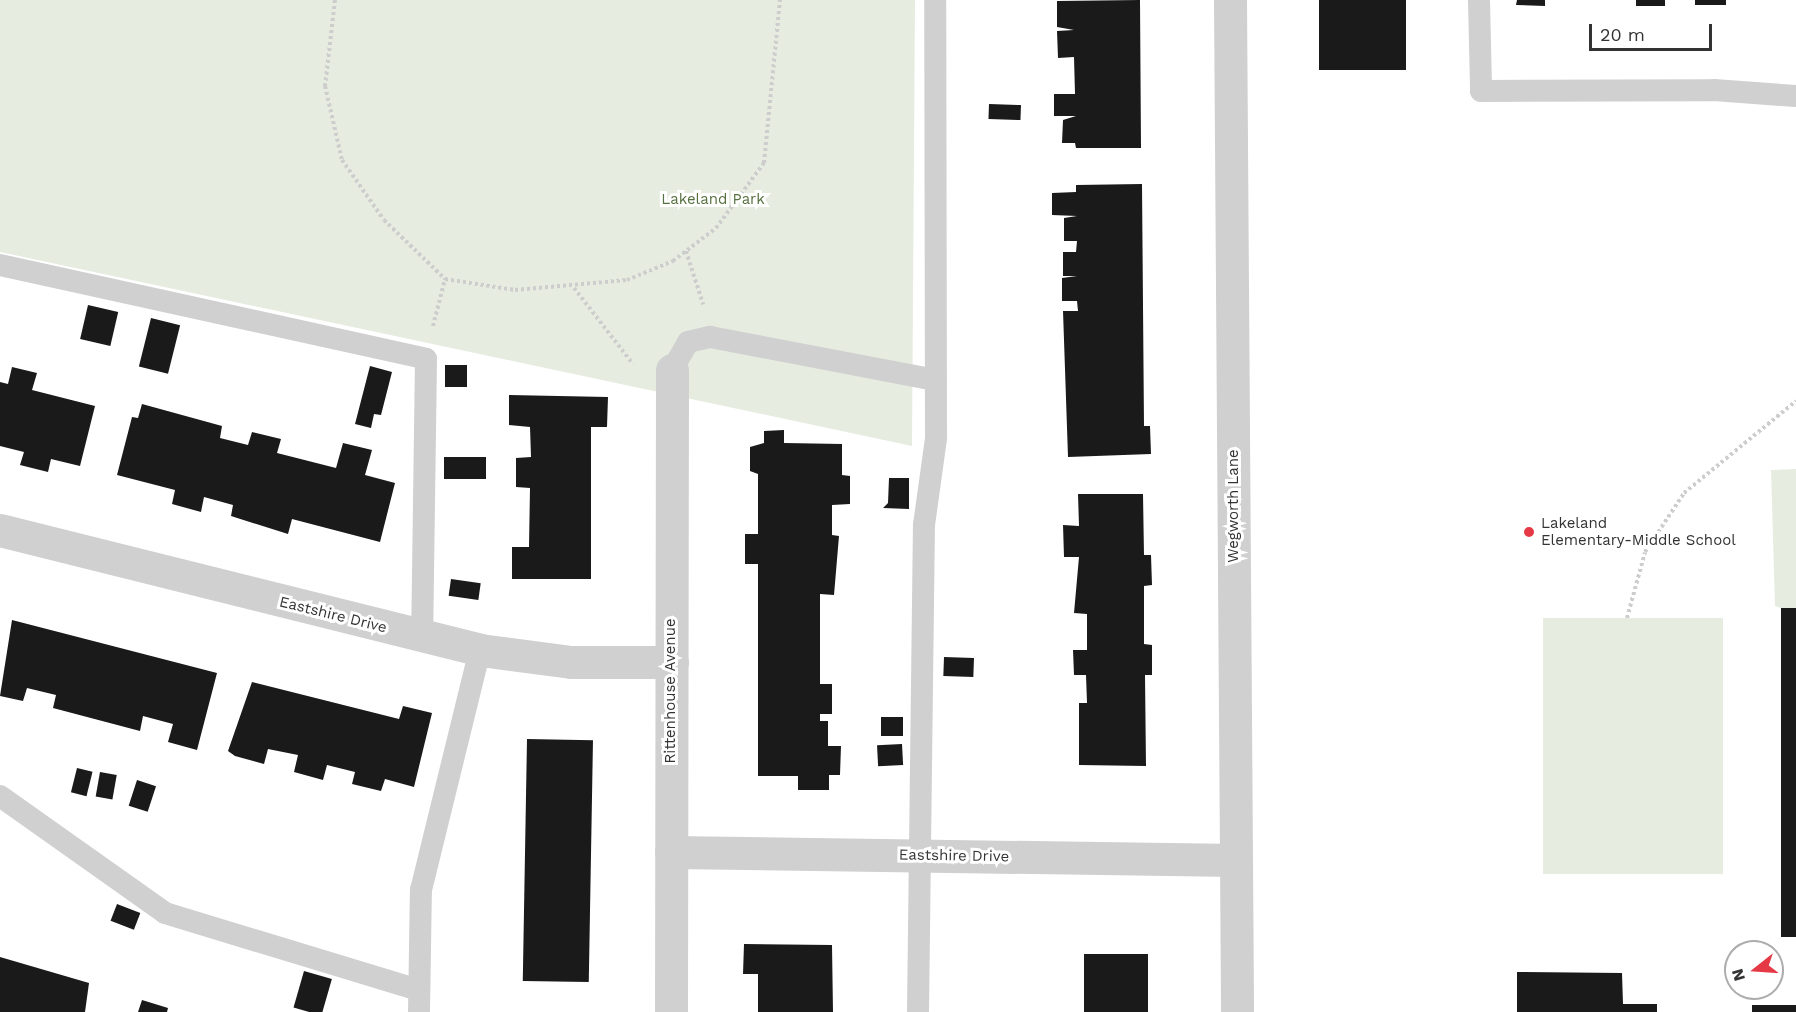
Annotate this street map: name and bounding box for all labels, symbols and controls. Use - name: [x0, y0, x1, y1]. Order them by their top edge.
- scale bar: [1592, 12, 1715, 50]
- text: 20 m: [1600, 24, 1645, 45]
- park label: Lakeland Park: [661, 191, 765, 209]
- street label: Wegworth Lane: [1225, 449, 1243, 563]
- place label: Lakeland Elementary-Middle School: [1541, 514, 1736, 549]
- marker: Lakeland Elementary-Middle School: [1522, 525, 1536, 539]
- street label: Eastshire Drive: [277, 593, 389, 637]
- street label: Rittenhouse Avenue: [662, 618, 680, 764]
- street label: Eastshire Drive: [899, 846, 1009, 866]
- north arrow: [1724, 940, 1784, 1000]
- text: N: [1727, 966, 1749, 983]

